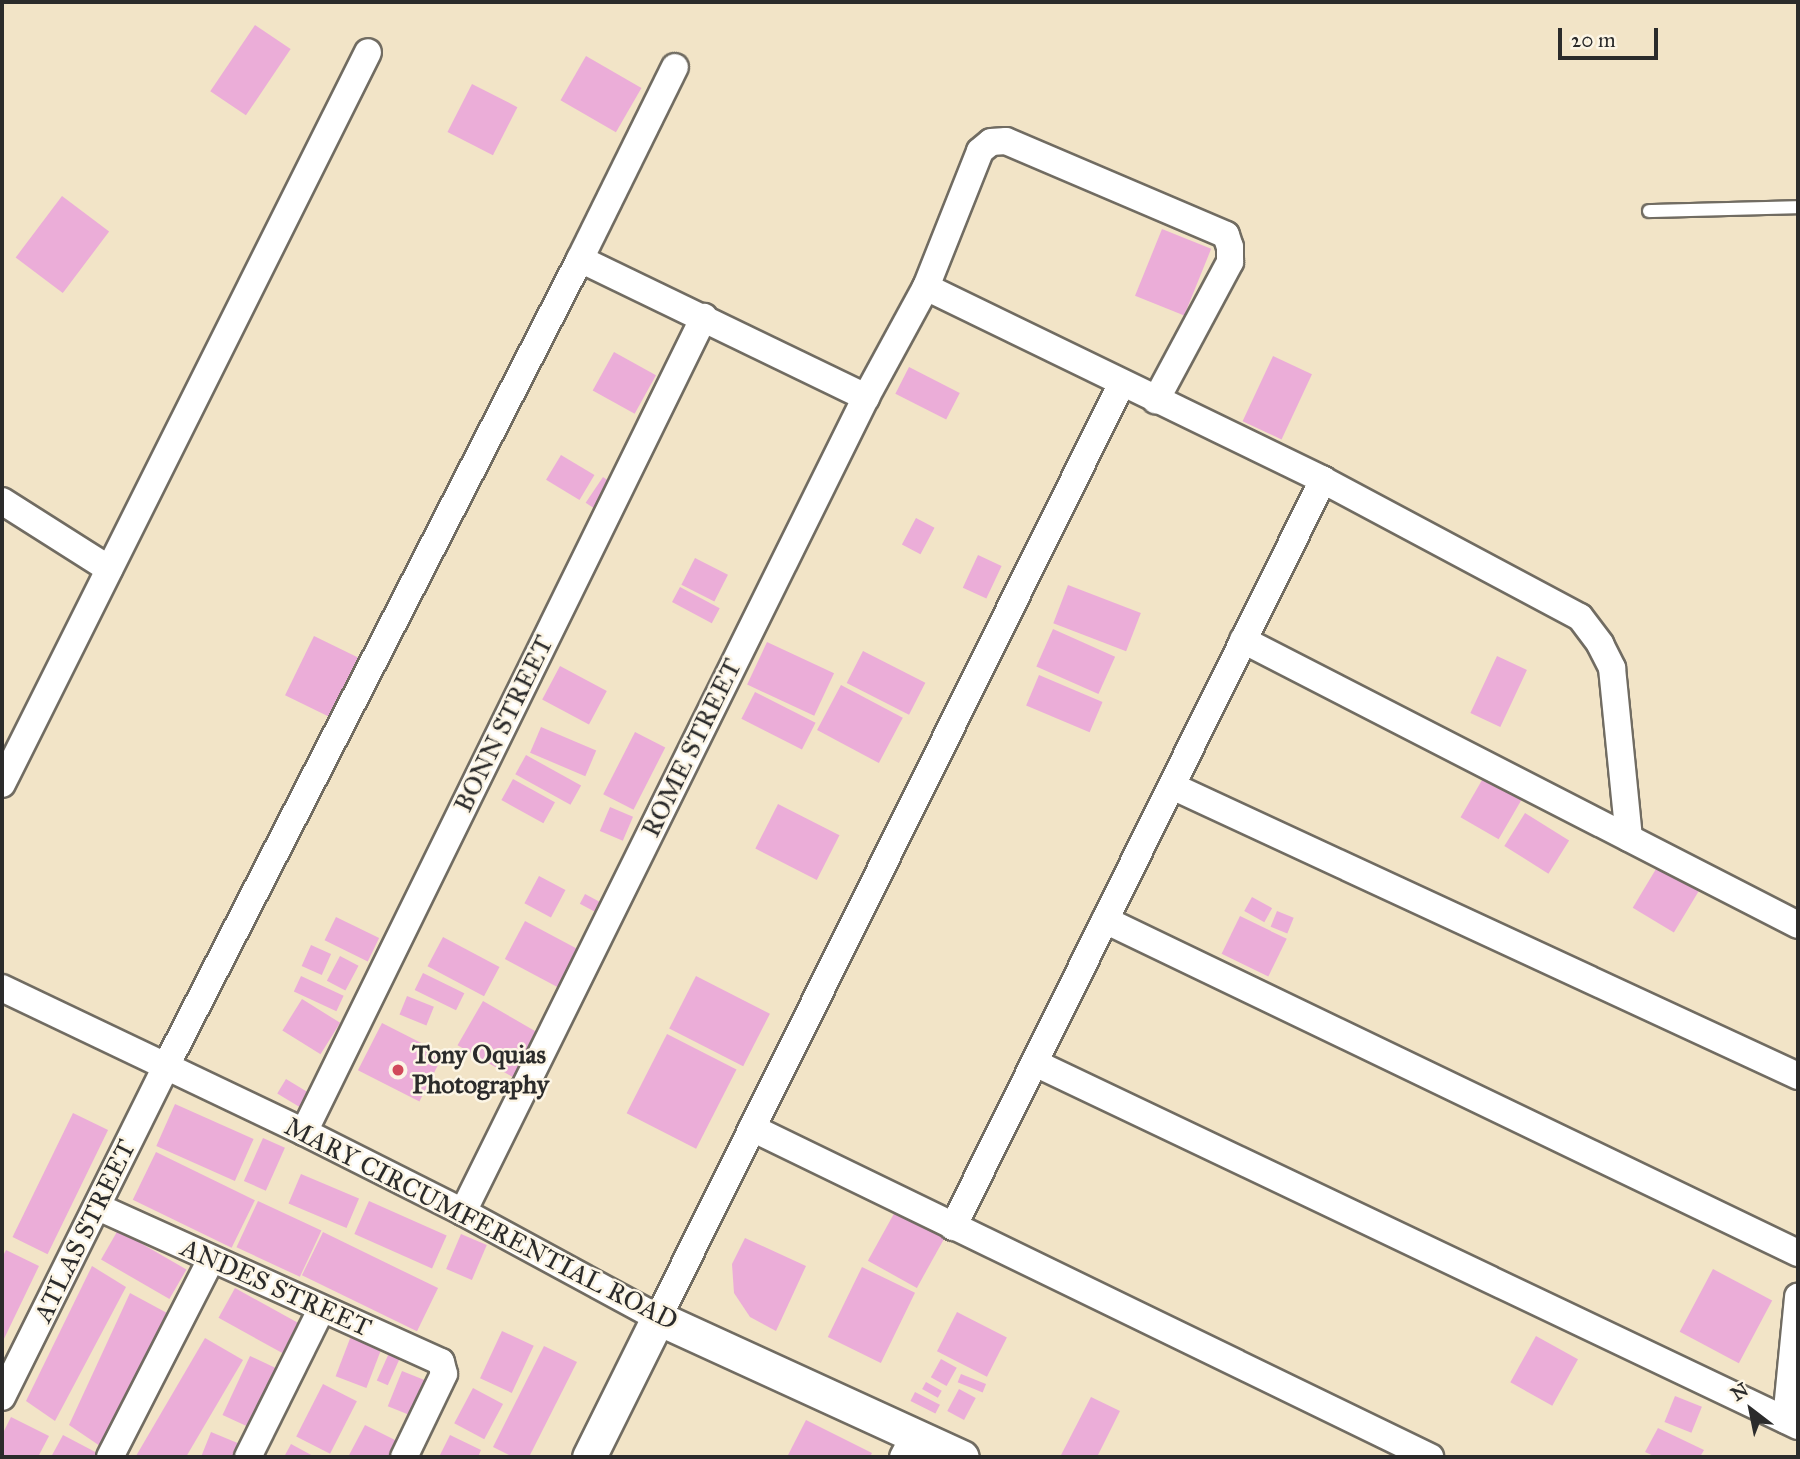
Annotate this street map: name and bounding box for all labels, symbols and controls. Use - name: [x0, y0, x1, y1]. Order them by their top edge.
- scale bar: [1562, 14, 1662, 58]
- text: 20 m: [1571, 27, 1616, 53]
- street label: BONN STREET: [448, 631, 560, 817]
- street label: ROME STREET: [635, 654, 749, 842]
- place label: Tony Oquias Photography: [412, 1039, 549, 1100]
- marker: Tony Oquias Photography: [390, 1062, 406, 1078]
- street label: MARY CIRCUMFERENTIAL ROAD: [279, 1111, 683, 1337]
- street label: ATLAS STREET: [27, 1135, 143, 1327]
- street label: ANDES STREET: [176, 1232, 376, 1344]
- north arrow: [1716, 1375, 1786, 1445]
- text: N: [1727, 1378, 1753, 1406]

